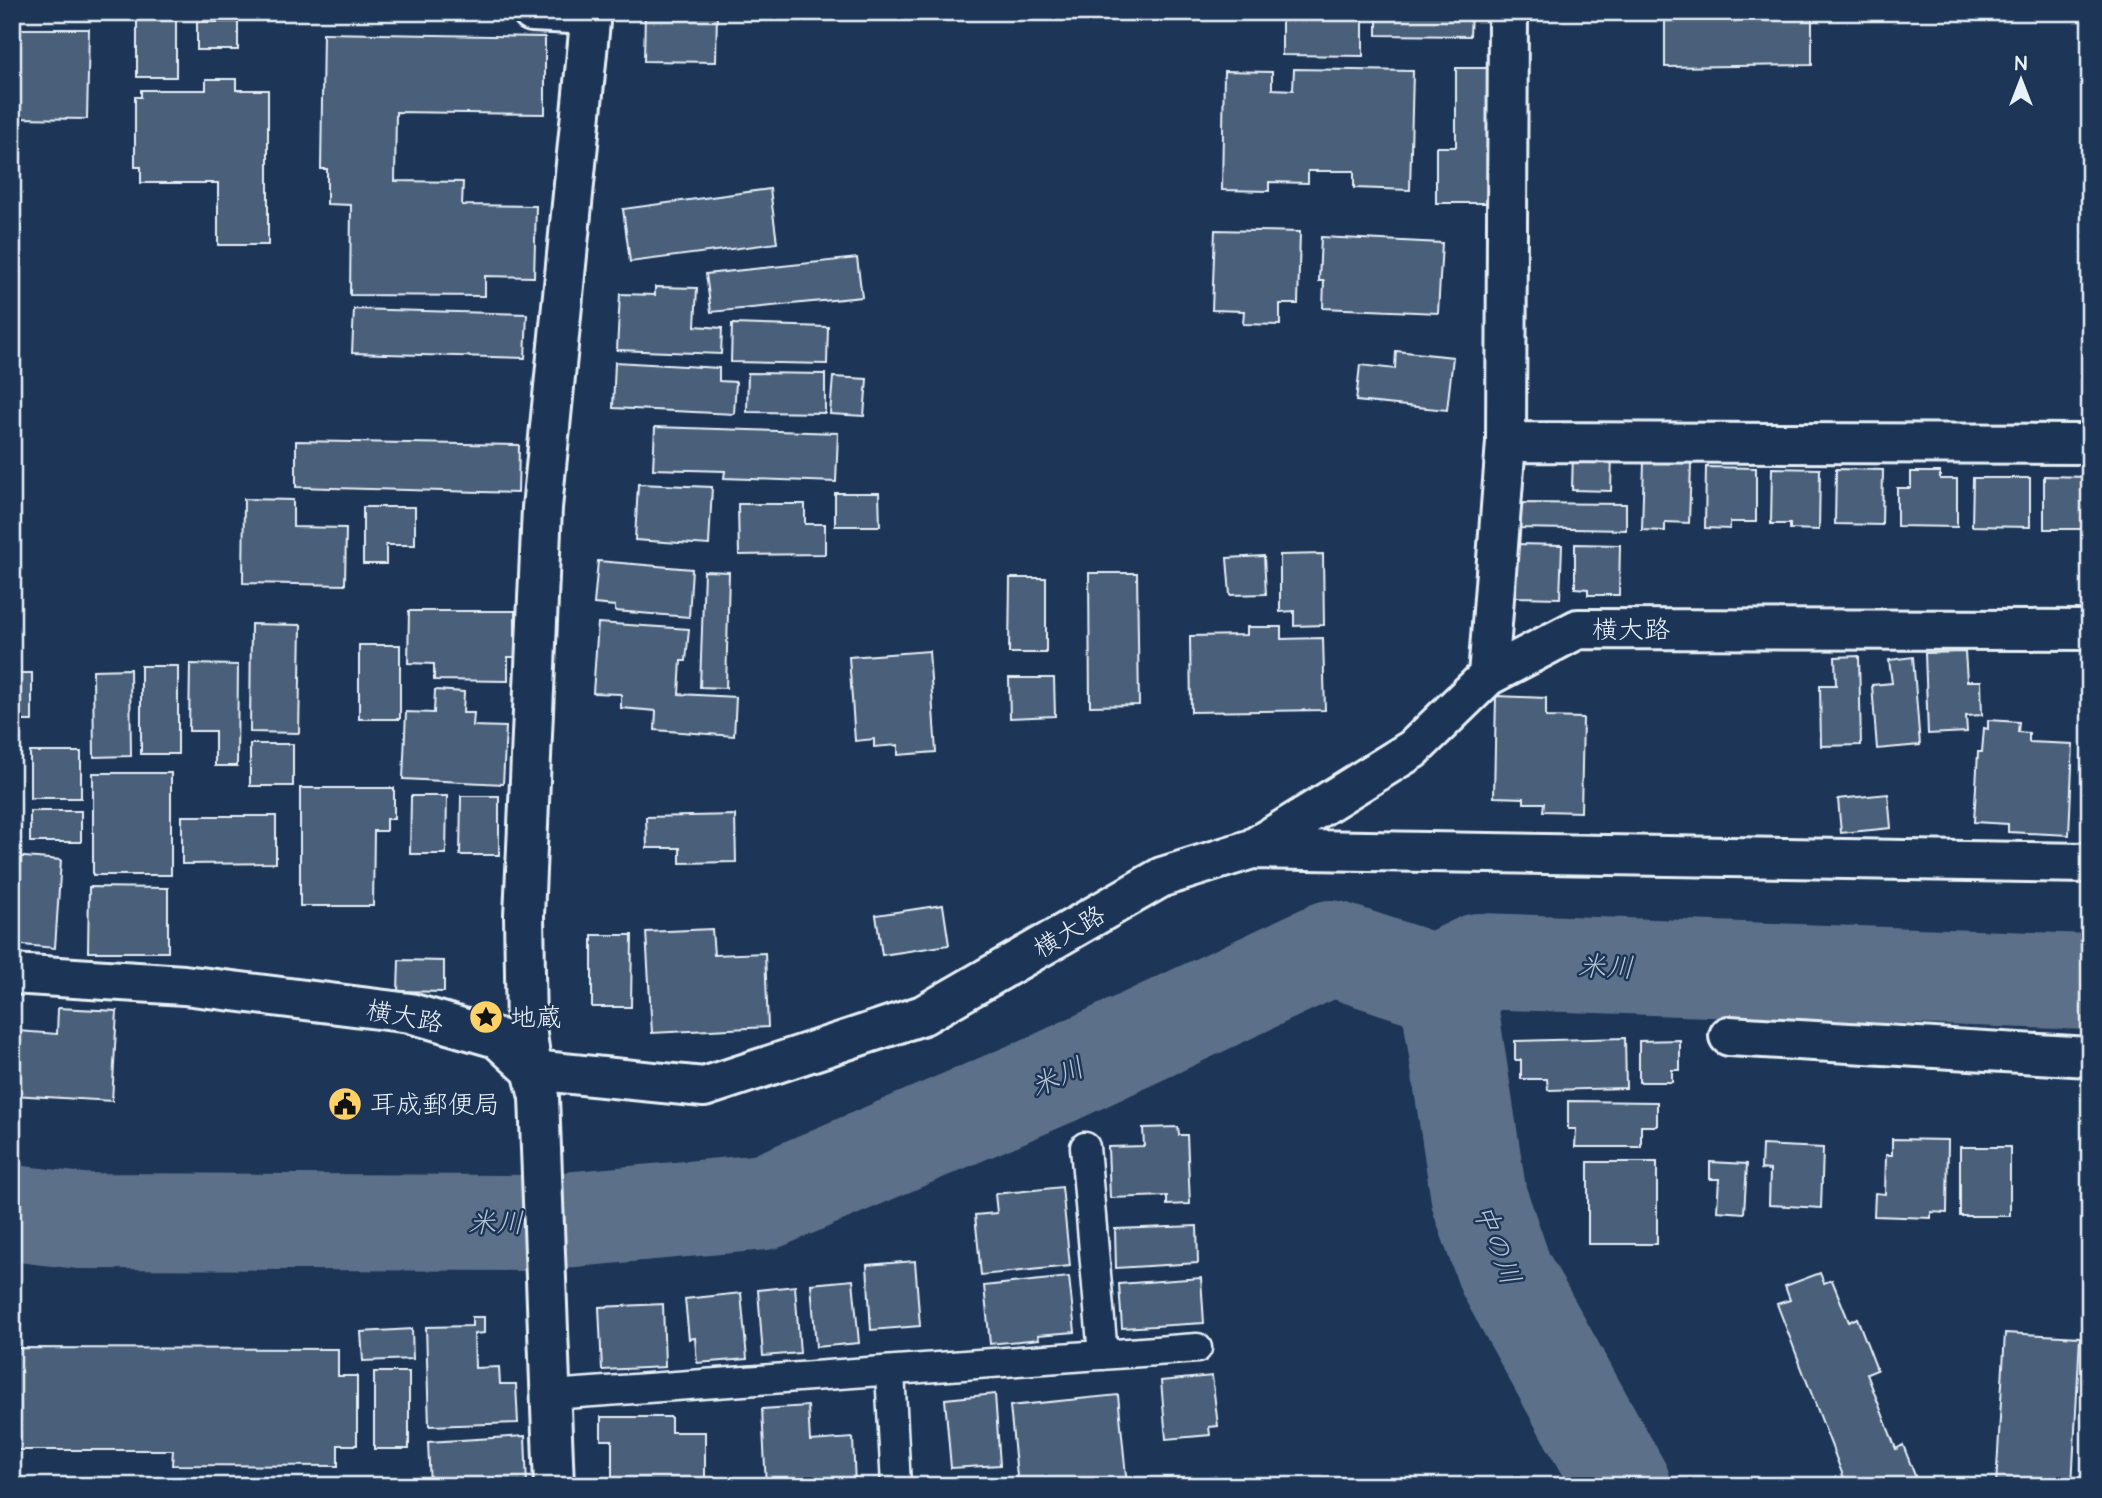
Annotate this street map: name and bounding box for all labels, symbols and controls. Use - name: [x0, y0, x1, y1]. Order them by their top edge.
- north arrow: [1986, 46, 2056, 116]
- text: N: [2015, 51, 2027, 78]
- street label: 横大路: [1592, 612, 1670, 648]
- street label: 横大路: [1027, 897, 1112, 967]
- water label: 米川: [1577, 947, 1635, 988]
- street label: 横大路: [363, 992, 447, 1042]
- place icon: 地蔵: [467, 998, 505, 1036]
- place label: 地蔵: [510, 1000, 562, 1036]
- water label: 米川: [1024, 1048, 1091, 1107]
- public building icon: 耳成郵便局: [326, 1085, 364, 1123]
- place label: 耳成郵便局: [370, 1087, 500, 1123]
- water label: 中の川: [1463, 1198, 1530, 1291]
- water label: 米川: [468, 1204, 524, 1243]

